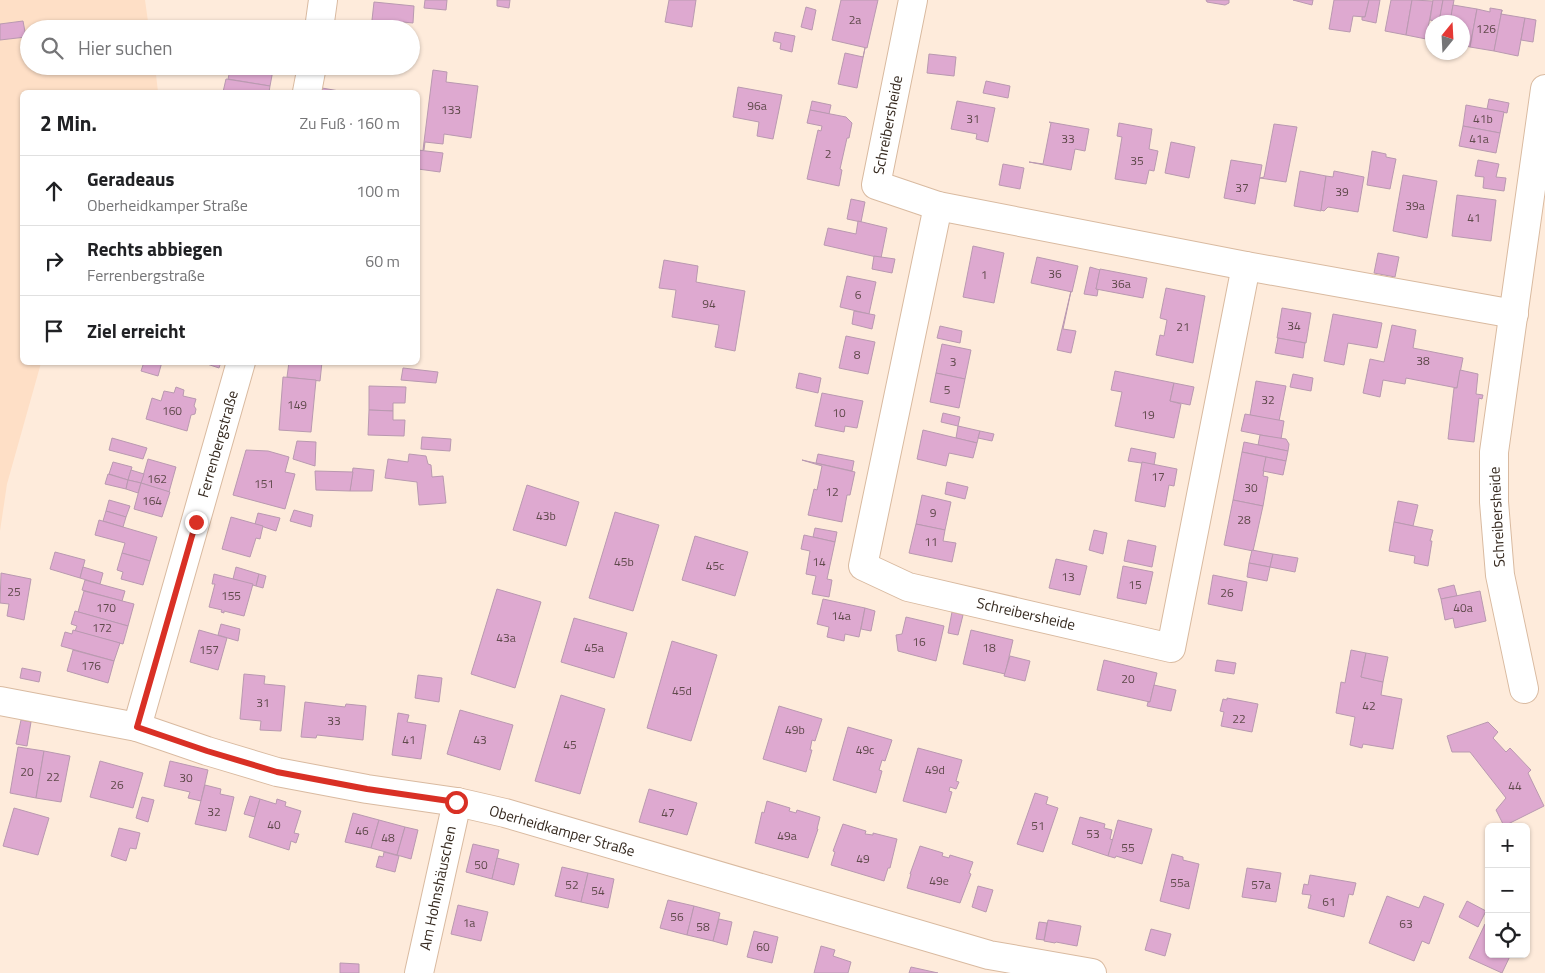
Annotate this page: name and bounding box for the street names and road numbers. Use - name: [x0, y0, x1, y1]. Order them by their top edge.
- street label: Schreibersheide: [867, 73, 908, 177]
- street label: Ferrenbergstraße: [191, 388, 244, 500]
- street label: Schreibersheide: [1482, 466, 1511, 568]
- street label: Schreibersheide: [974, 591, 1078, 636]
- street label: Oberheidkamper Straße: [487, 799, 638, 862]
- street label: Am Hohnshäuschen: [413, 824, 462, 952]

